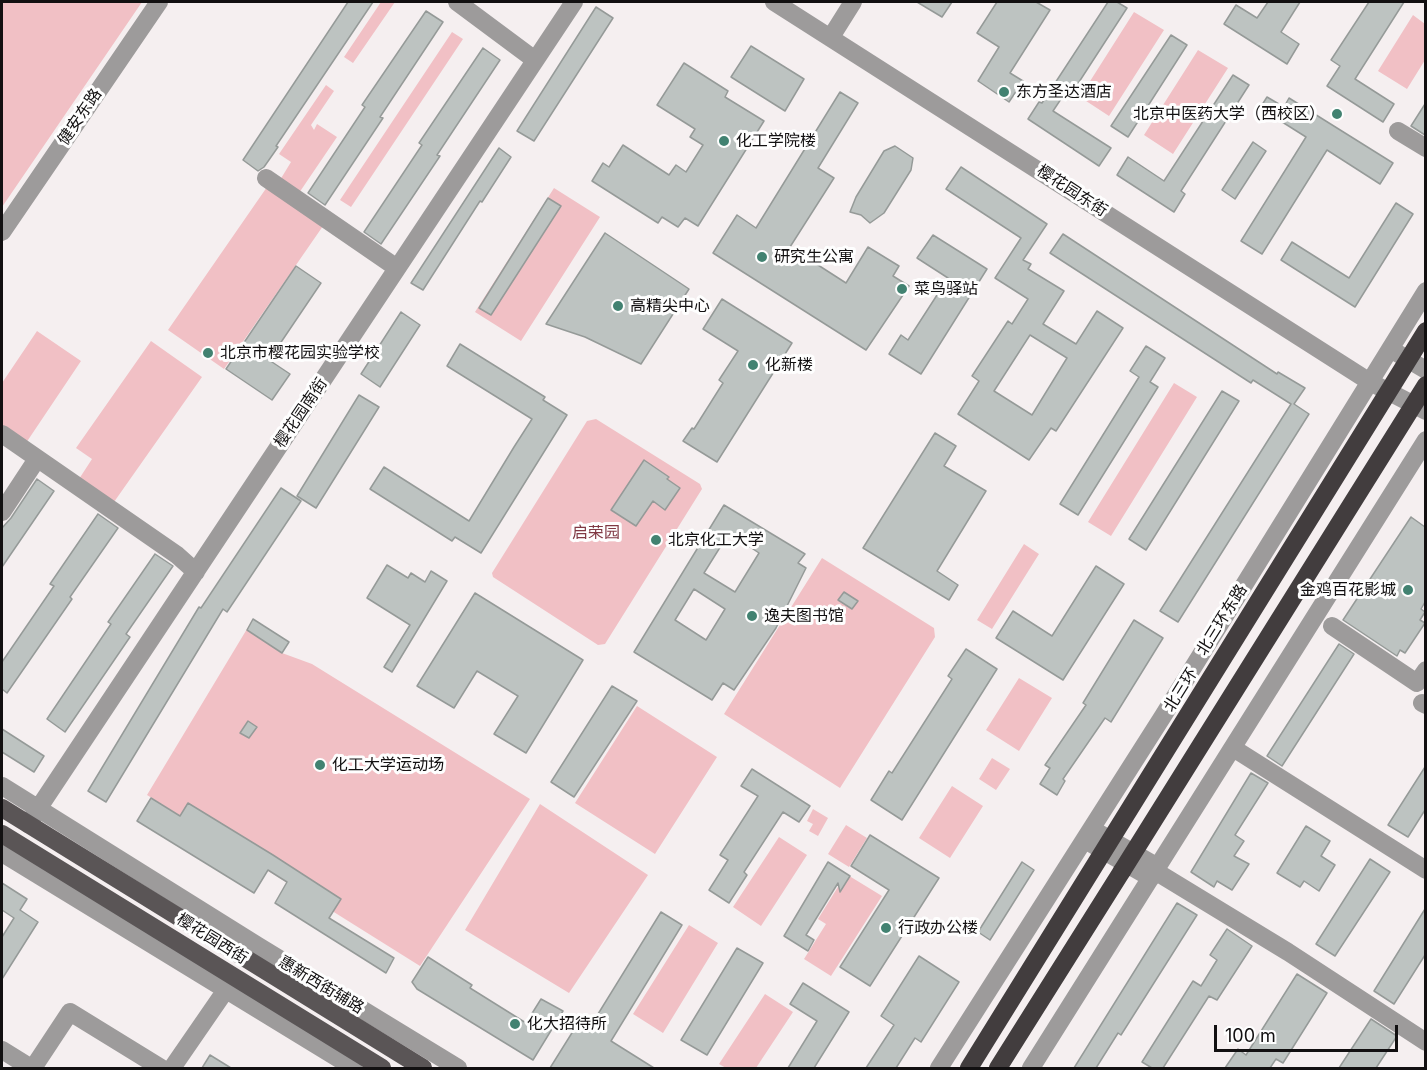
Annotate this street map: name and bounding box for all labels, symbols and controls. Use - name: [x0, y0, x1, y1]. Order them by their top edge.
- place label: 东方圣达酒店: [1016, 82, 1112, 102]
- street label: 健安东路: [54, 85, 106, 149]
- marker: 东方圣达酒店: [997, 85, 1011, 99]
- place label: 北京中医药大学（西校区）: [1133, 104, 1325, 124]
- marker: 北京中医药大学（西校区）: [1330, 107, 1344, 121]
- place label: 化工学院楼: [736, 131, 816, 151]
- marker: 化工学院楼: [717, 134, 731, 148]
- street label: 樱花园东街: [1033, 161, 1111, 221]
- place label: 研究生公寓: [774, 247, 854, 267]
- marker: 研究生公寓: [755, 250, 769, 264]
- place label: 菜鸟驿站: [914, 279, 978, 299]
- marker: 菜鸟驿站: [895, 282, 909, 296]
- place label: 高精尖中心: [630, 296, 710, 316]
- marker: 高精尖中心: [611, 299, 625, 313]
- place label: 北京市樱花园实验学校: [220, 343, 380, 363]
- marker: 北京市樱花园实验学校: [201, 346, 215, 360]
- place label: 化新楼: [765, 355, 813, 375]
- marker: 化新楼: [746, 358, 760, 372]
- street label: 樱花园南街: [271, 374, 331, 452]
- park label: 启荣园: [572, 523, 620, 543]
- place label: 北京化工大学: [668, 530, 764, 550]
- marker: 北京化工大学: [649, 533, 663, 547]
- place label: 金鸡百花影城: [1300, 580, 1396, 600]
- street label: 北三环东路: [1193, 581, 1251, 659]
- marker: 金鸡百花影城: [1401, 583, 1415, 597]
- place label: 逸夫图书馆: [764, 606, 844, 626]
- marker: 逸夫图书馆: [745, 609, 759, 623]
- street label: 北三环: [1160, 665, 1202, 715]
- place label: 化工大学运动场: [332, 755, 444, 775]
- marker: 化工大学运动场: [313, 758, 327, 772]
- street label: 樱花园西街: [173, 910, 251, 968]
- place label: 行政办公楼: [898, 918, 978, 938]
- marker: 行政办公楼: [879, 921, 893, 935]
- street label: 惠新西街辅路: [275, 952, 367, 1018]
- scale bar: [1217, 1013, 1402, 1051]
- place label: 化大招待所: [527, 1014, 607, 1034]
- marker: 化大招待所: [508, 1017, 522, 1031]
- text: 100 m: [1225, 1025, 1276, 1046]

